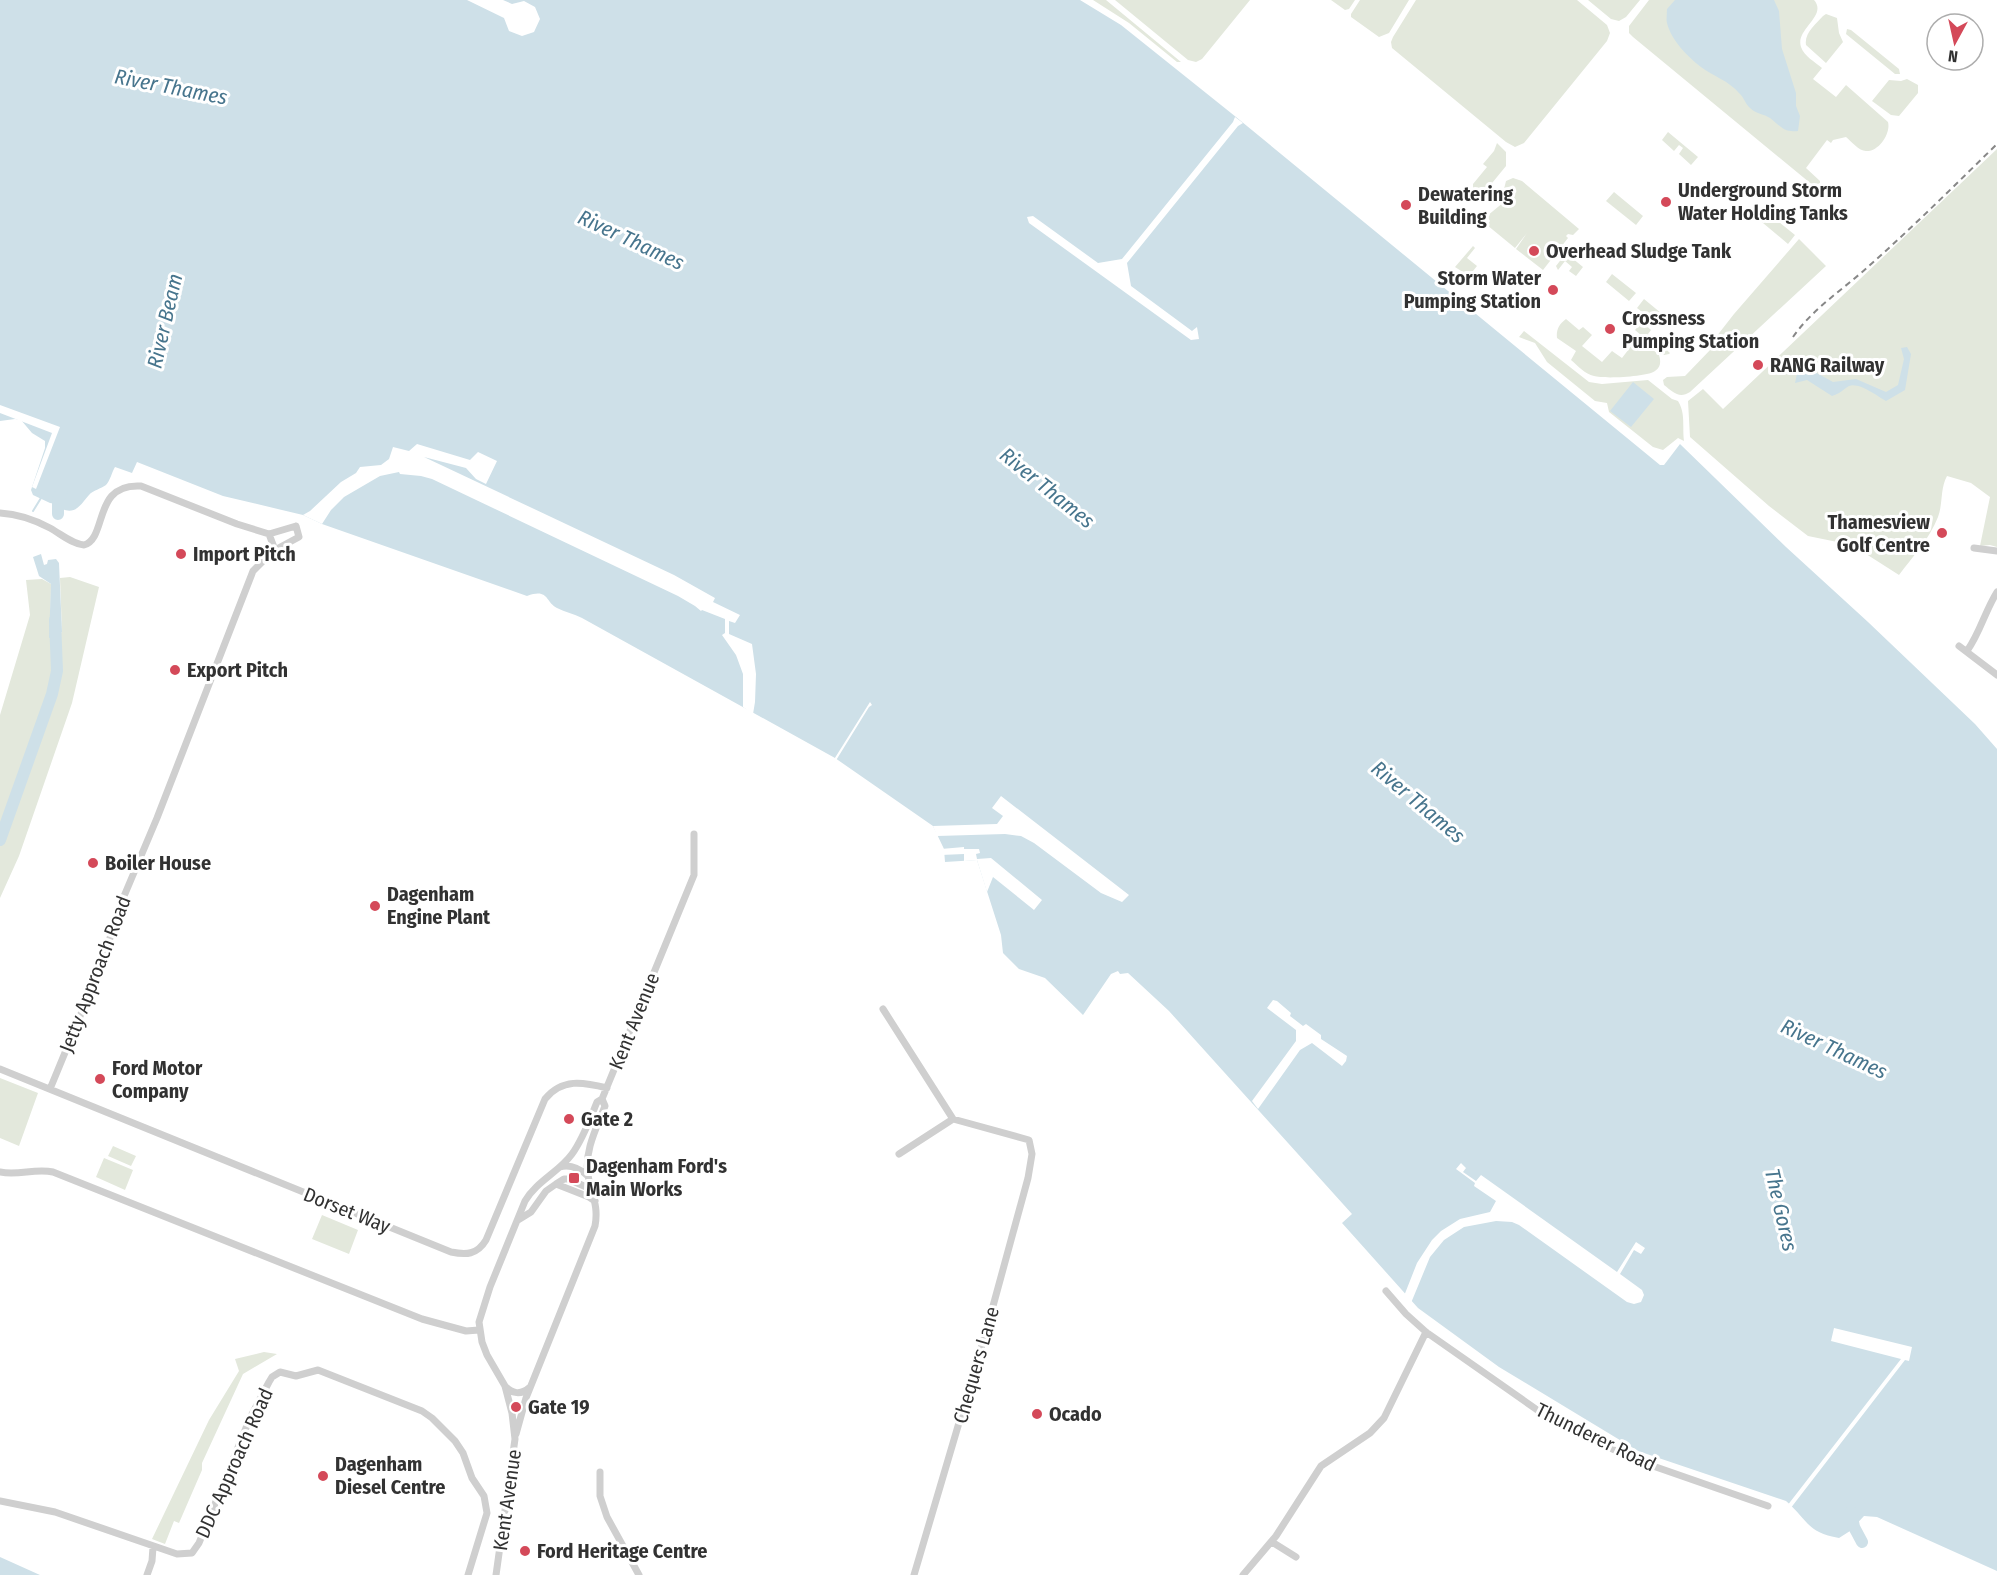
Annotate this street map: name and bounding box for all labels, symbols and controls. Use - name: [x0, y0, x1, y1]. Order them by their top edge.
- north arrow: [1925, 12, 1985, 72]
- text: N: [1947, 46, 1959, 66]
- water label: River Thames: [112, 63, 230, 111]
- place label: Underground Storm Water Holding Tanks: [1678, 178, 1848, 225]
- place label: Dewatering Building: [1418, 182, 1513, 229]
- marker: Underground Storm Water Holding Tanks: [1659, 195, 1673, 209]
- marker: Dewatering Building: [1399, 198, 1413, 212]
- water label: River Thames: [574, 204, 688, 276]
- place label: Overhead Sludge Tank: [1546, 239, 1732, 263]
- marker: Overhead Sludge Tank: [1527, 244, 1541, 258]
- place label: Storm Water Pumping Station: [1404, 266, 1542, 313]
- water label: River Beam: [142, 271, 188, 371]
- marker: Storm Water Pumping Station: [1546, 283, 1560, 297]
- place label: Crossness Pumping Station: [1622, 306, 1759, 353]
- marker: Crossness Pumping Station: [1603, 322, 1617, 336]
- place label: RANG Railway: [1770, 353, 1885, 377]
- marker: RANG Railway: [1751, 358, 1765, 372]
- water label: River Thames: [994, 442, 1100, 534]
- place label: Thamesview Golf Centre: [1827, 510, 1930, 557]
- marker: Thamesview Golf Centre: [1935, 526, 1949, 540]
- place label: Import Pitch: [193, 542, 296, 566]
- marker: Import Pitch: [174, 547, 188, 561]
- place label: Export Pitch: [187, 658, 288, 682]
- marker: Export Pitch: [168, 663, 182, 677]
- water label: River Thames: [1366, 755, 1470, 849]
- place label: Boiler House: [105, 851, 211, 875]
- marker: Boiler House: [86, 856, 100, 870]
- place label: Dagenham Engine Plant: [387, 882, 491, 929]
- street label: Jetty Approach Road: [54, 892, 136, 1056]
- marker: Dagenham Engine Plant: [368, 899, 382, 913]
- street label: Kent Avenue: [604, 969, 664, 1073]
- water label: River Thames: [1777, 1013, 1891, 1085]
- place label: Ford Motor Company: [112, 1056, 203, 1103]
- marker: Ford Motor Company: [93, 1072, 107, 1086]
- place label: Gate 2: [581, 1107, 633, 1131]
- marker: Gate 2: [562, 1112, 576, 1126]
- place label: Dagenham Ford's Main Works: [586, 1154, 727, 1201]
- water label: The Gores: [1759, 1166, 1803, 1254]
- marker: Dagenham Ford's Main Works: [567, 1171, 581, 1185]
- street label: Dorset Way: [300, 1182, 394, 1238]
- street label: Chequers Lane: [948, 1304, 1004, 1426]
- street label: DDC Approach Road: [190, 1384, 278, 1542]
- place label: Gate 19: [528, 1395, 590, 1419]
- street label: Thunderer Road: [1532, 1398, 1660, 1476]
- marker: Gate 19: [509, 1400, 523, 1414]
- place label: Ocado: [1049, 1402, 1102, 1426]
- marker: Ocado: [1030, 1407, 1044, 1421]
- street label: Kent Avenue: [488, 1448, 526, 1552]
- place label: Dagenham Diesel Centre: [335, 1452, 445, 1499]
- marker: Dagenham Diesel Centre: [316, 1469, 330, 1483]
- place label: Ford Heritage Centre: [537, 1539, 707, 1563]
- marker: Ford Heritage Centre: [518, 1544, 532, 1558]

